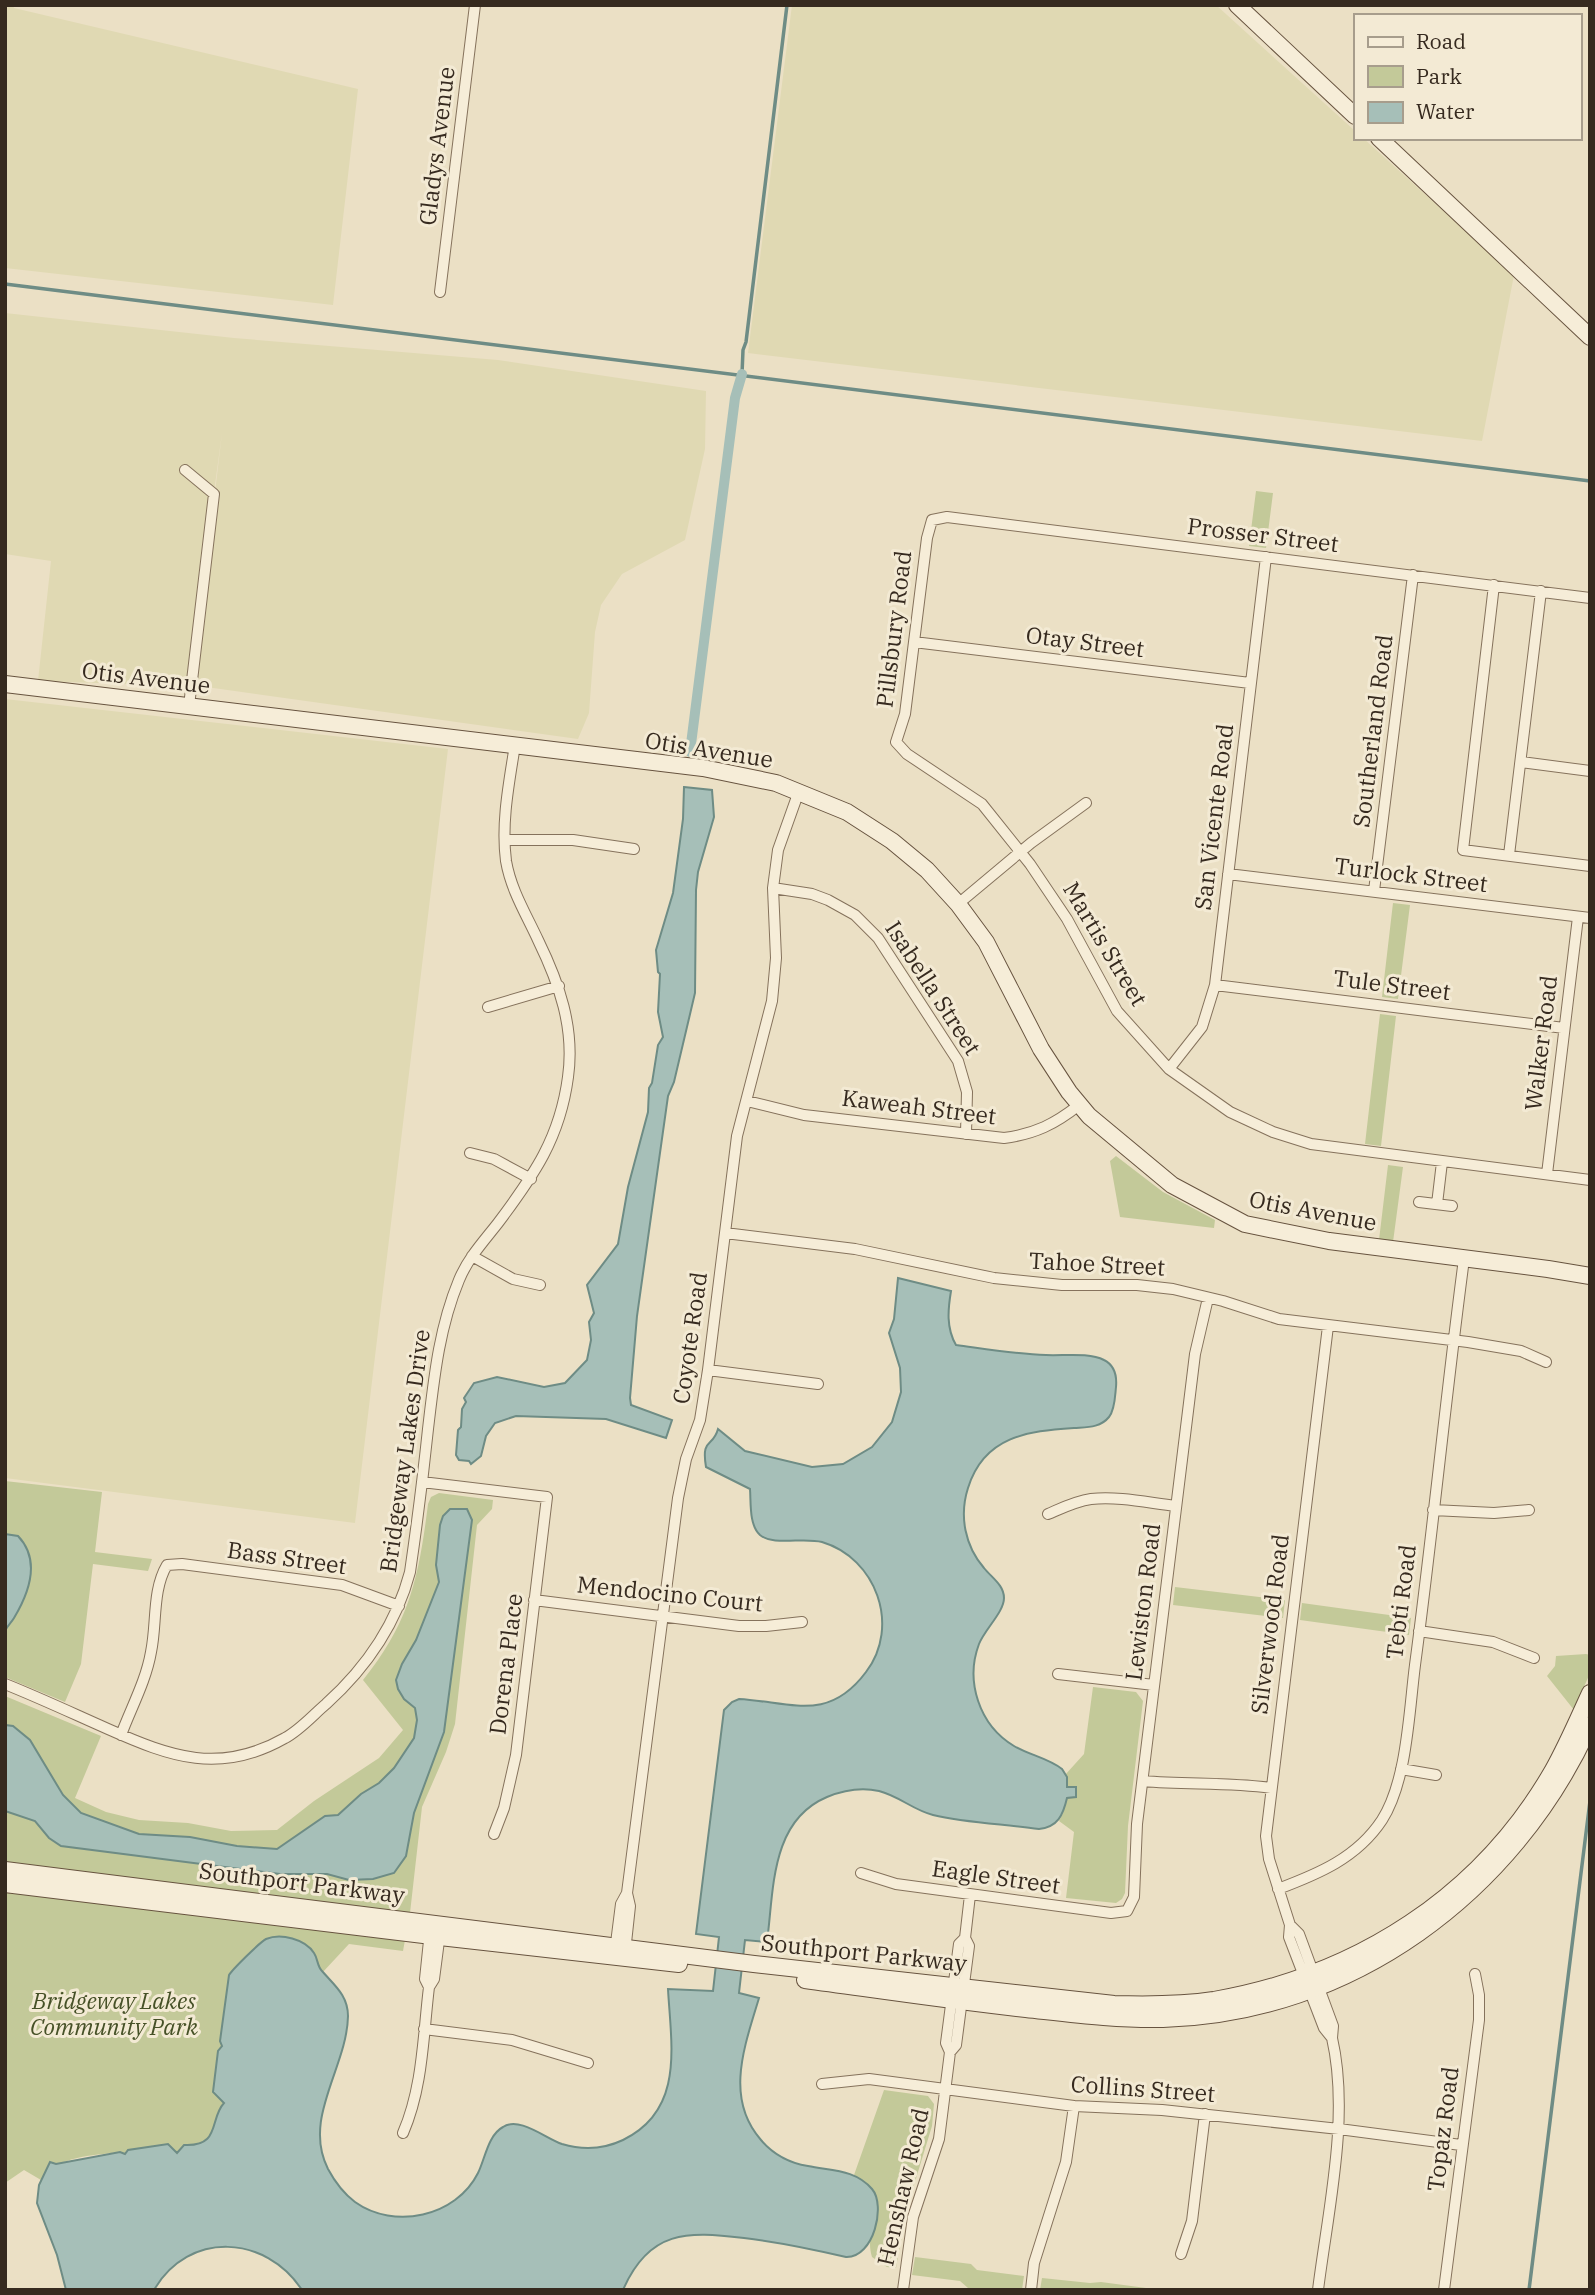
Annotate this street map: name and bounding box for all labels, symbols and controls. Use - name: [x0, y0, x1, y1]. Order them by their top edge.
- legend: [1354, 14, 1581, 140]
- text: Road: [1416, 27, 1466, 55]
- text: Park: [1416, 62, 1463, 90]
- street label: Gladys Avenue: [411, 65, 461, 227]
- text: Water: [1416, 97, 1475, 125]
- street label: Prosser Street: [1186, 510, 1340, 558]
- street label: Pillsbury Road: [868, 549, 918, 709]
- street label: Otay Street: [1024, 619, 1146, 663]
- street label: Southerland Road: [1345, 633, 1399, 829]
- street label: Otis Avenue: [80, 654, 212, 700]
- street label: San Vicente Road: [1187, 722, 1239, 912]
- street label: Otis Avenue: [643, 724, 775, 774]
- street label: Turlock Street: [1333, 850, 1490, 898]
- street label: Martis Street: [1057, 876, 1155, 1011]
- street label: Isabella Street: [879, 915, 988, 1060]
- street label: Tule Street: [1332, 962, 1452, 1006]
- street label: Walker Road: [1517, 973, 1563, 1112]
- street label: Kaweah Street: [840, 1082, 998, 1130]
- street label: Otis Avenue: [1247, 1183, 1379, 1237]
- street label: Tahoe Street: [1028, 1244, 1166, 1282]
- street label: Coyote Road: [665, 1270, 713, 1406]
- street label: Bridgeway Lakes Drive: [372, 1327, 436, 1574]
- street label: Lewiston Road: [1117, 1522, 1167, 1682]
- street label: Silverwood Road: [1243, 1532, 1295, 1716]
- street label: Bass Street: [226, 1534, 349, 1580]
- street label: Tebti Road: [1378, 1543, 1422, 1661]
- street label: Mendocino Court: [576, 1568, 765, 1618]
- street label: Dorena Place: [481, 1592, 529, 1736]
- street label: Eagle Street: [930, 1852, 1062, 1900]
- street label: Southport Parkway: [198, 1855, 407, 1910]
- street label: Southport Parkway: [760, 1926, 969, 1978]
- park label: Bridgeway Lakes Community Park: [30, 1985, 199, 2041]
- street label: Topaz Road: [1419, 2065, 1465, 2193]
- street label: Collins Street: [1070, 2068, 1216, 2108]
- street label: Henshaw Road: [869, 2105, 935, 2269]

